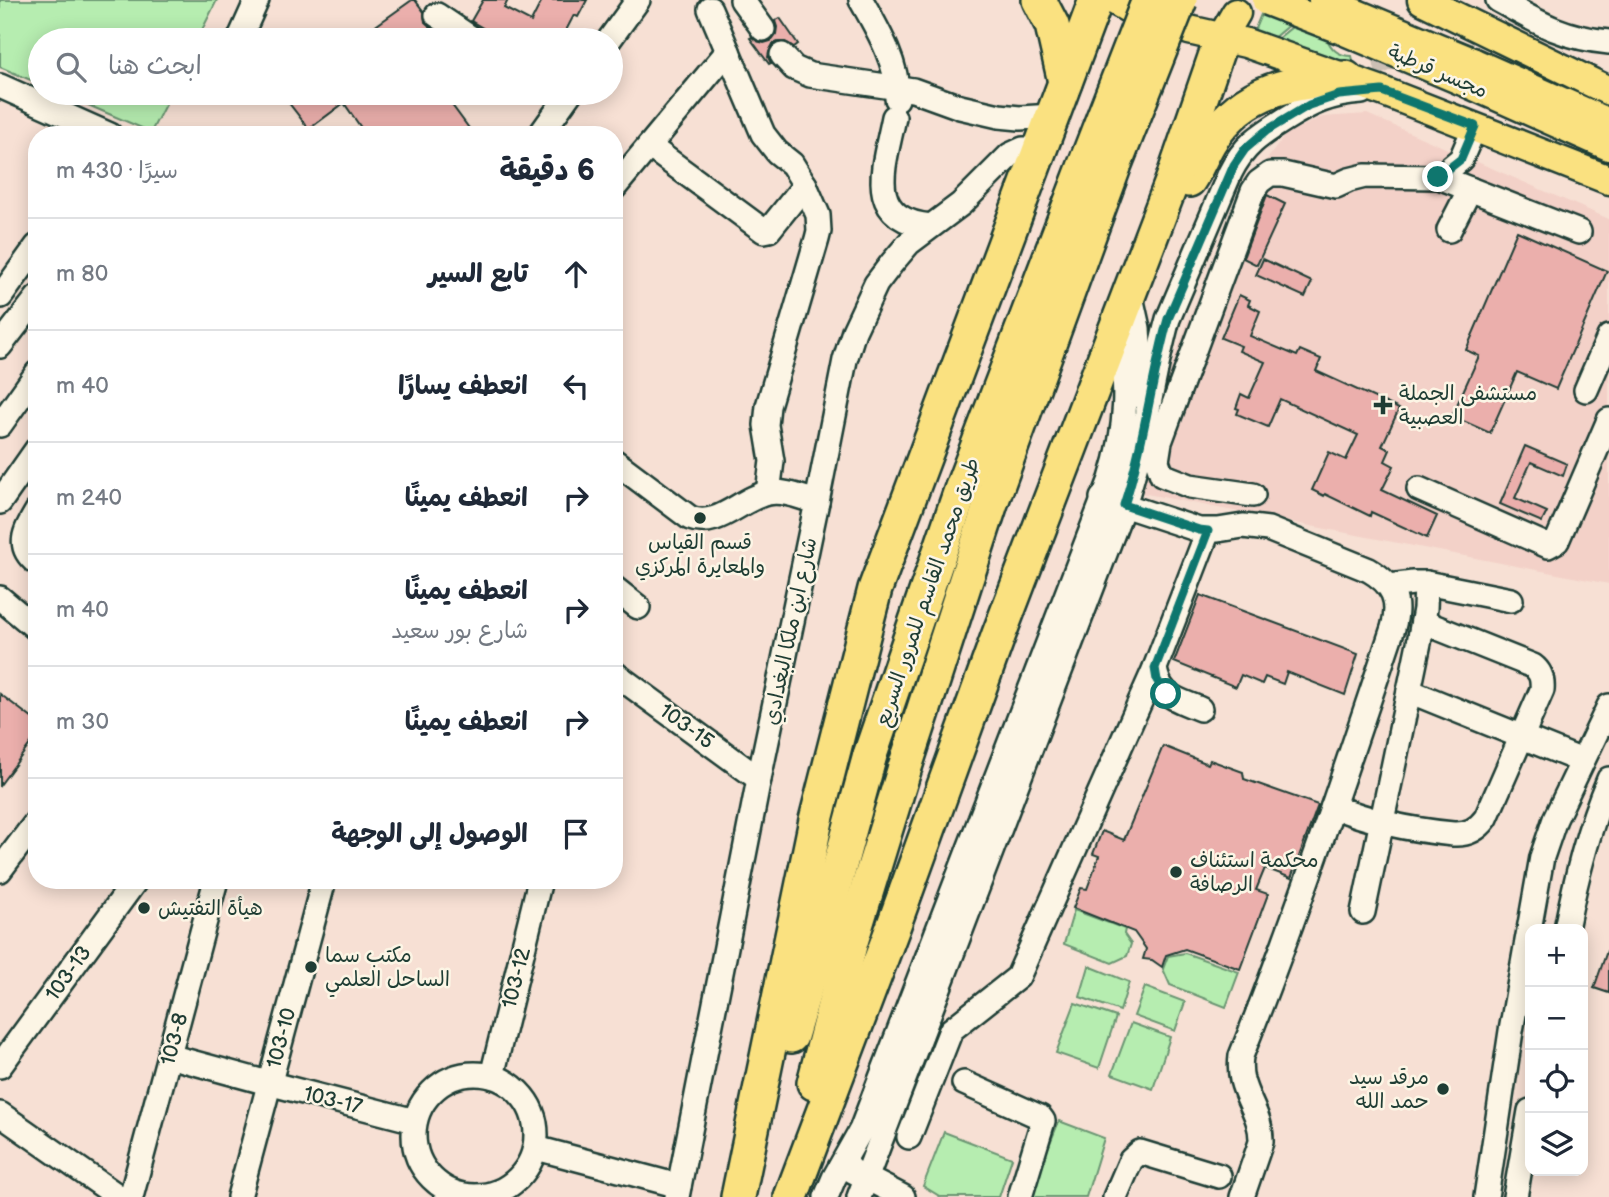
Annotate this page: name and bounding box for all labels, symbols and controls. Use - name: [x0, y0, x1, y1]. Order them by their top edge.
- search box: [28, 28, 623, 105]
- street label: مجسر قرطبة: [1384, 39, 1491, 104]
- icon: search: [52, 48, 90, 86]
- text: ابحث هنا: [108, 51, 202, 82]
- text: 6 دقيقة: [500, 153, 595, 189]
- text: سيرًا · 430 m: [56, 157, 178, 185]
- route end: [1422, 161, 1453, 192]
- icon: ahead: [557, 255, 595, 293]
- text: تابع السير: [428, 259, 528, 290]
- text: 80 m: [56, 260, 108, 288]
- icon: left: [557, 367, 595, 405]
- text: انعطف يسارًا: [398, 371, 528, 402]
- text: 40 m: [56, 372, 109, 400]
- place label: مستشفى الجملة العصبية: [1399, 381, 1537, 430]
- marker: مستشفى الجملة العصبية: [1373, 395, 1393, 415]
- street label: طريق محمد القاسم للمرور السريع: [870, 455, 988, 731]
- icon: right: [557, 479, 595, 517]
- text: انعطف يمينًا: [405, 483, 528, 514]
- text: 240 m: [56, 484, 122, 512]
- marker: قسم القياس والمعايرة المركزي: [692, 510, 708, 526]
- place label: قسم القياس والمعايرة المركزي: [635, 530, 765, 581]
- street label: شارع ابن ملكا البغدادي: [758, 535, 825, 728]
- text: انعطف يمينًا: [405, 576, 528, 607]
- icon: right: [557, 591, 595, 629]
- text: 40 m: [56, 596, 109, 624]
- text: شارع بور سعيد: [391, 617, 528, 645]
- route start: [1150, 678, 1181, 709]
- street label: 103-15: [655, 698, 719, 755]
- icon: right: [557, 703, 595, 741]
- text: انعطف يمينًا: [405, 707, 528, 738]
- text: 30 m: [56, 708, 109, 736]
- icon: arrive: [557, 815, 595, 853]
- text: الوصول إلى الوجهة: [331, 819, 528, 850]
- place label: محكمة استئناف الرصافة: [1190, 848, 1319, 897]
- marker: محكمة استئناف الرصافة: [1168, 864, 1184, 880]
- place label: هيأة التفتيش: [158, 896, 263, 921]
- marker: هيأة التفتيش: [136, 900, 152, 916]
- map controls: [1525, 924, 1588, 1176]
- button: +: [1525, 924, 1588, 987]
- street label: 103-13: [40, 941, 97, 1006]
- place label: مكتب سما الساحل العلمي: [325, 943, 450, 998]
- street label: 103-12: [497, 945, 536, 1011]
- marker: مكتب سما الساحل العلمي: [303, 959, 319, 975]
- button: −: [1525, 987, 1588, 1050]
- street label: 103-10: [261, 1005, 302, 1071]
- street label: 103-8: [156, 1010, 193, 1068]
- button: locate: [1525, 1050, 1588, 1113]
- place label: مرقد سيد حمد الله: [1349, 1065, 1429, 1114]
- street label: 103-17: [301, 1081, 365, 1120]
- marker: مرقد سيد حمد الله: [1435, 1081, 1451, 1097]
- button: layers: [1525, 1113, 1588, 1176]

